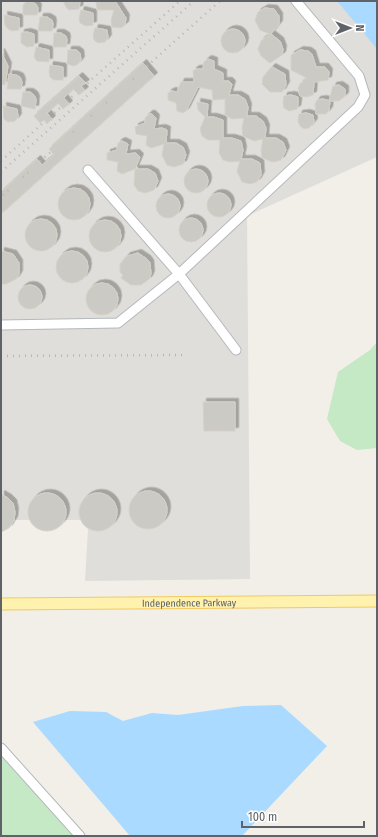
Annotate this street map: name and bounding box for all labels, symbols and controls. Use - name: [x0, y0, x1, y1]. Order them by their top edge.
- north arrow: [330, 8, 370, 48]
- text: N: [353, 25, 366, 31]
- street label: Independence Parkway: [142, 597, 237, 610]
- scale bar: [242, 803, 364, 829]
- text: 100 m: [248, 810, 277, 824]

